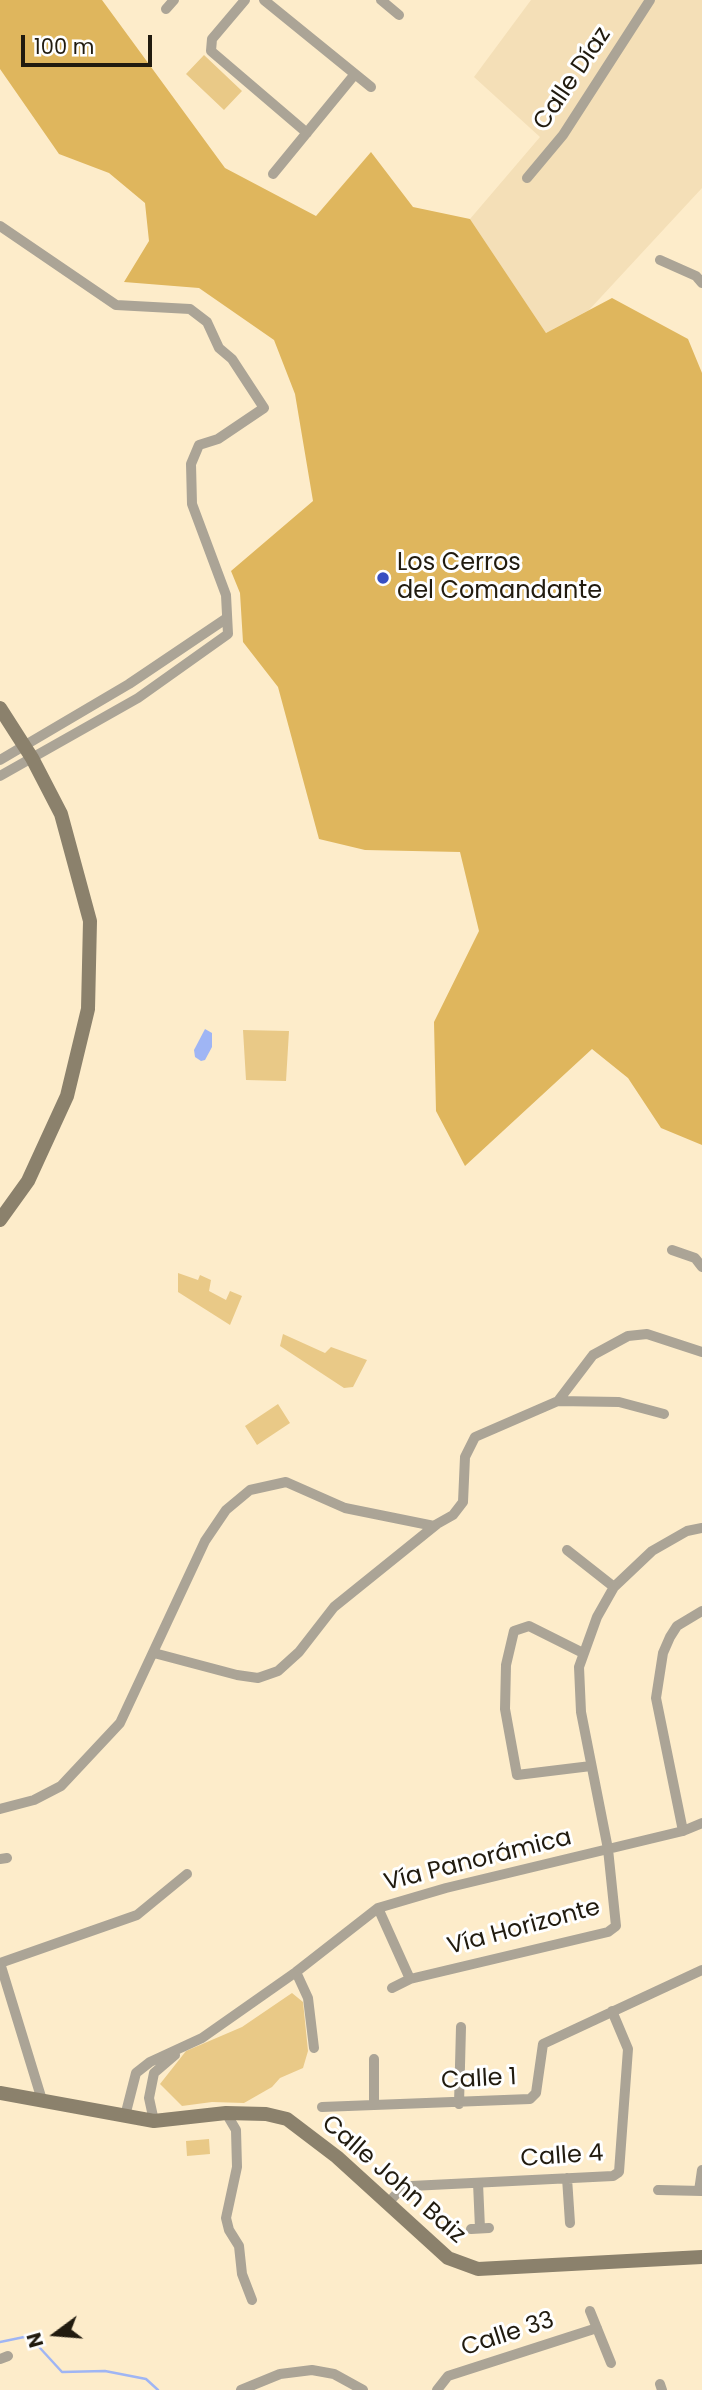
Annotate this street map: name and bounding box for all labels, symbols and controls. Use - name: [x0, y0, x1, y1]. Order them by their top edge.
- scale bar: [24, 21, 156, 65]
- street label: Calle Díaz: [528, 22, 618, 136]
- text: 100 m: [34, 32, 94, 61]
- place label: Los Cerros del Comandante: [397, 550, 602, 606]
- marker: Los Cerros del Comandante: [375, 570, 391, 586]
- street label: Vía Panorámica: [381, 1824, 575, 1898]
- street label: Vía Horizonte: [445, 1894, 603, 1962]
- street label: Calle 1: [441, 2064, 517, 2096]
- street label: Calle John Baiz: [315, 2110, 471, 2250]
- street label: Calle 4: [520, 2140, 604, 2174]
- north arrow: [21, 2299, 91, 2369]
- street label: Calle 33: [458, 2306, 558, 2364]
- text: N: [20, 2329, 50, 2351]

